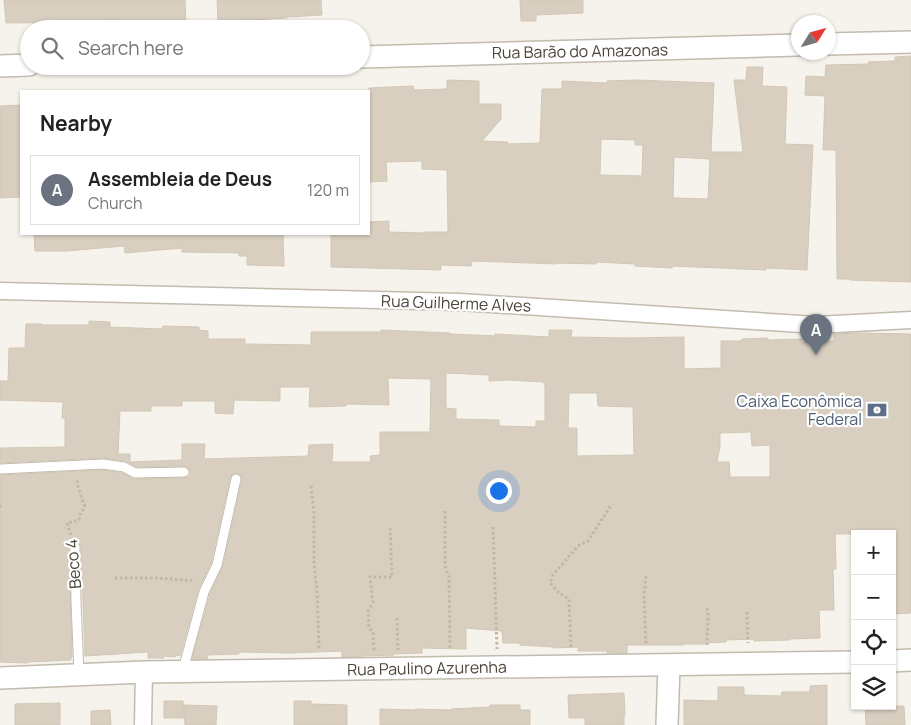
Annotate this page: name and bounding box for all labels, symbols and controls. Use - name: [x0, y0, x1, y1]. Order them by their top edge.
- north arrow: [791, 15, 836, 60]
- search box: [20, 20, 370, 75]
- icon: search: [38, 34, 66, 62]
- text: Search here: [78, 35, 184, 61]
- street label: Rua Barão do Amazonas: [492, 38, 668, 64]
- text: Nearby: [40, 109, 112, 137]
- text: Assembleia de Deus: [88, 166, 272, 192]
- text: A: [52, 179, 62, 201]
- text: 120 m: [307, 179, 349, 201]
- text: Church: [88, 192, 142, 214]
- street label: Rua Guilherme Alves: [381, 289, 531, 317]
- pin: A: [800, 314, 832, 355]
- place label: Caixa Econômica Federal: [737, 390, 862, 430]
- bank icon: Caixa Econômica Federal: [866, 399, 888, 421]
- your location: [486, 478, 512, 504]
- map controls: [851, 530, 896, 710]
- button: +: [851, 530, 896, 575]
- street label: Beco 4: [60, 538, 86, 590]
- button: −: [851, 575, 896, 620]
- button: locate: [851, 620, 896, 665]
- street label: Rua Paulino Azurenha: [347, 656, 507, 680]
- button: layers: [851, 665, 896, 710]

